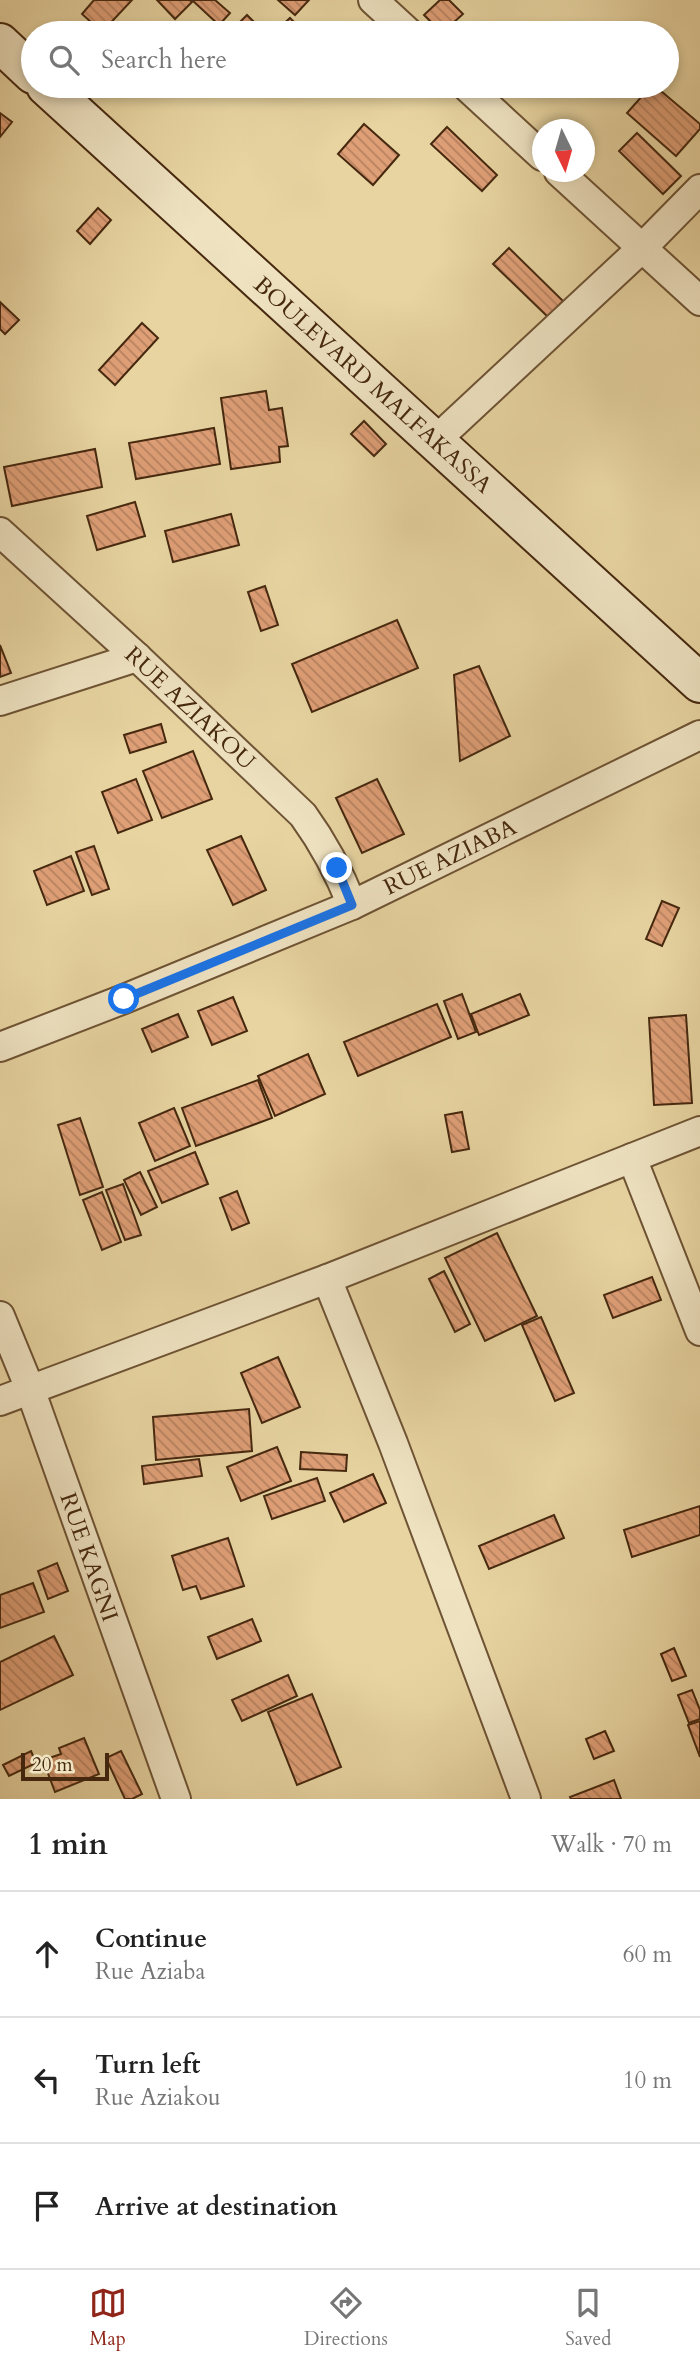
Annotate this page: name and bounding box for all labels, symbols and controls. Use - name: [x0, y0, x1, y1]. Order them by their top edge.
- search box: [21, 21, 679, 98]
- icon: search: [45, 41, 83, 79]
- text: Search here: [101, 42, 227, 77]
- north arrow: [532, 119, 595, 182]
- street label: BOULEVARD MALFAKASSA: [247, 270, 499, 501]
- street label: RUE AZIAKOU: [118, 639, 262, 777]
- street label: RUE AZIABA: [378, 811, 522, 903]
- route end: [321, 852, 352, 883]
- route start: [108, 983, 139, 1014]
- street label: RUE KAGNI: [52, 1488, 126, 1626]
- scale bar: [21, 1750, 108, 1782]
- text: 20 m: [32, 1752, 73, 1778]
- text: 1 min: [28, 1824, 108, 1865]
- text: Walk · 70 m: [551, 1829, 672, 1860]
- text: Continue: [95, 1921, 207, 1956]
- icon: ahead: [28, 1935, 66, 1973]
- text: 60 m: [623, 1939, 672, 1970]
- text: Rue Aziaba: [95, 1956, 206, 1987]
- text: Turn left: [95, 2047, 200, 2082]
- icon: left: [28, 2061, 66, 2099]
- text: 10 m: [623, 2065, 672, 2096]
- text: Rue Aziakou: [95, 2082, 221, 2113]
- icon: arrive: [28, 2187, 66, 2225]
- text: Arrive at destination: [95, 2189, 338, 2224]
- tab: Map: [89, 2284, 127, 2352]
- tab: Directions: [304, 2284, 388, 2352]
- tab: Saved: [565, 2284, 611, 2352]

